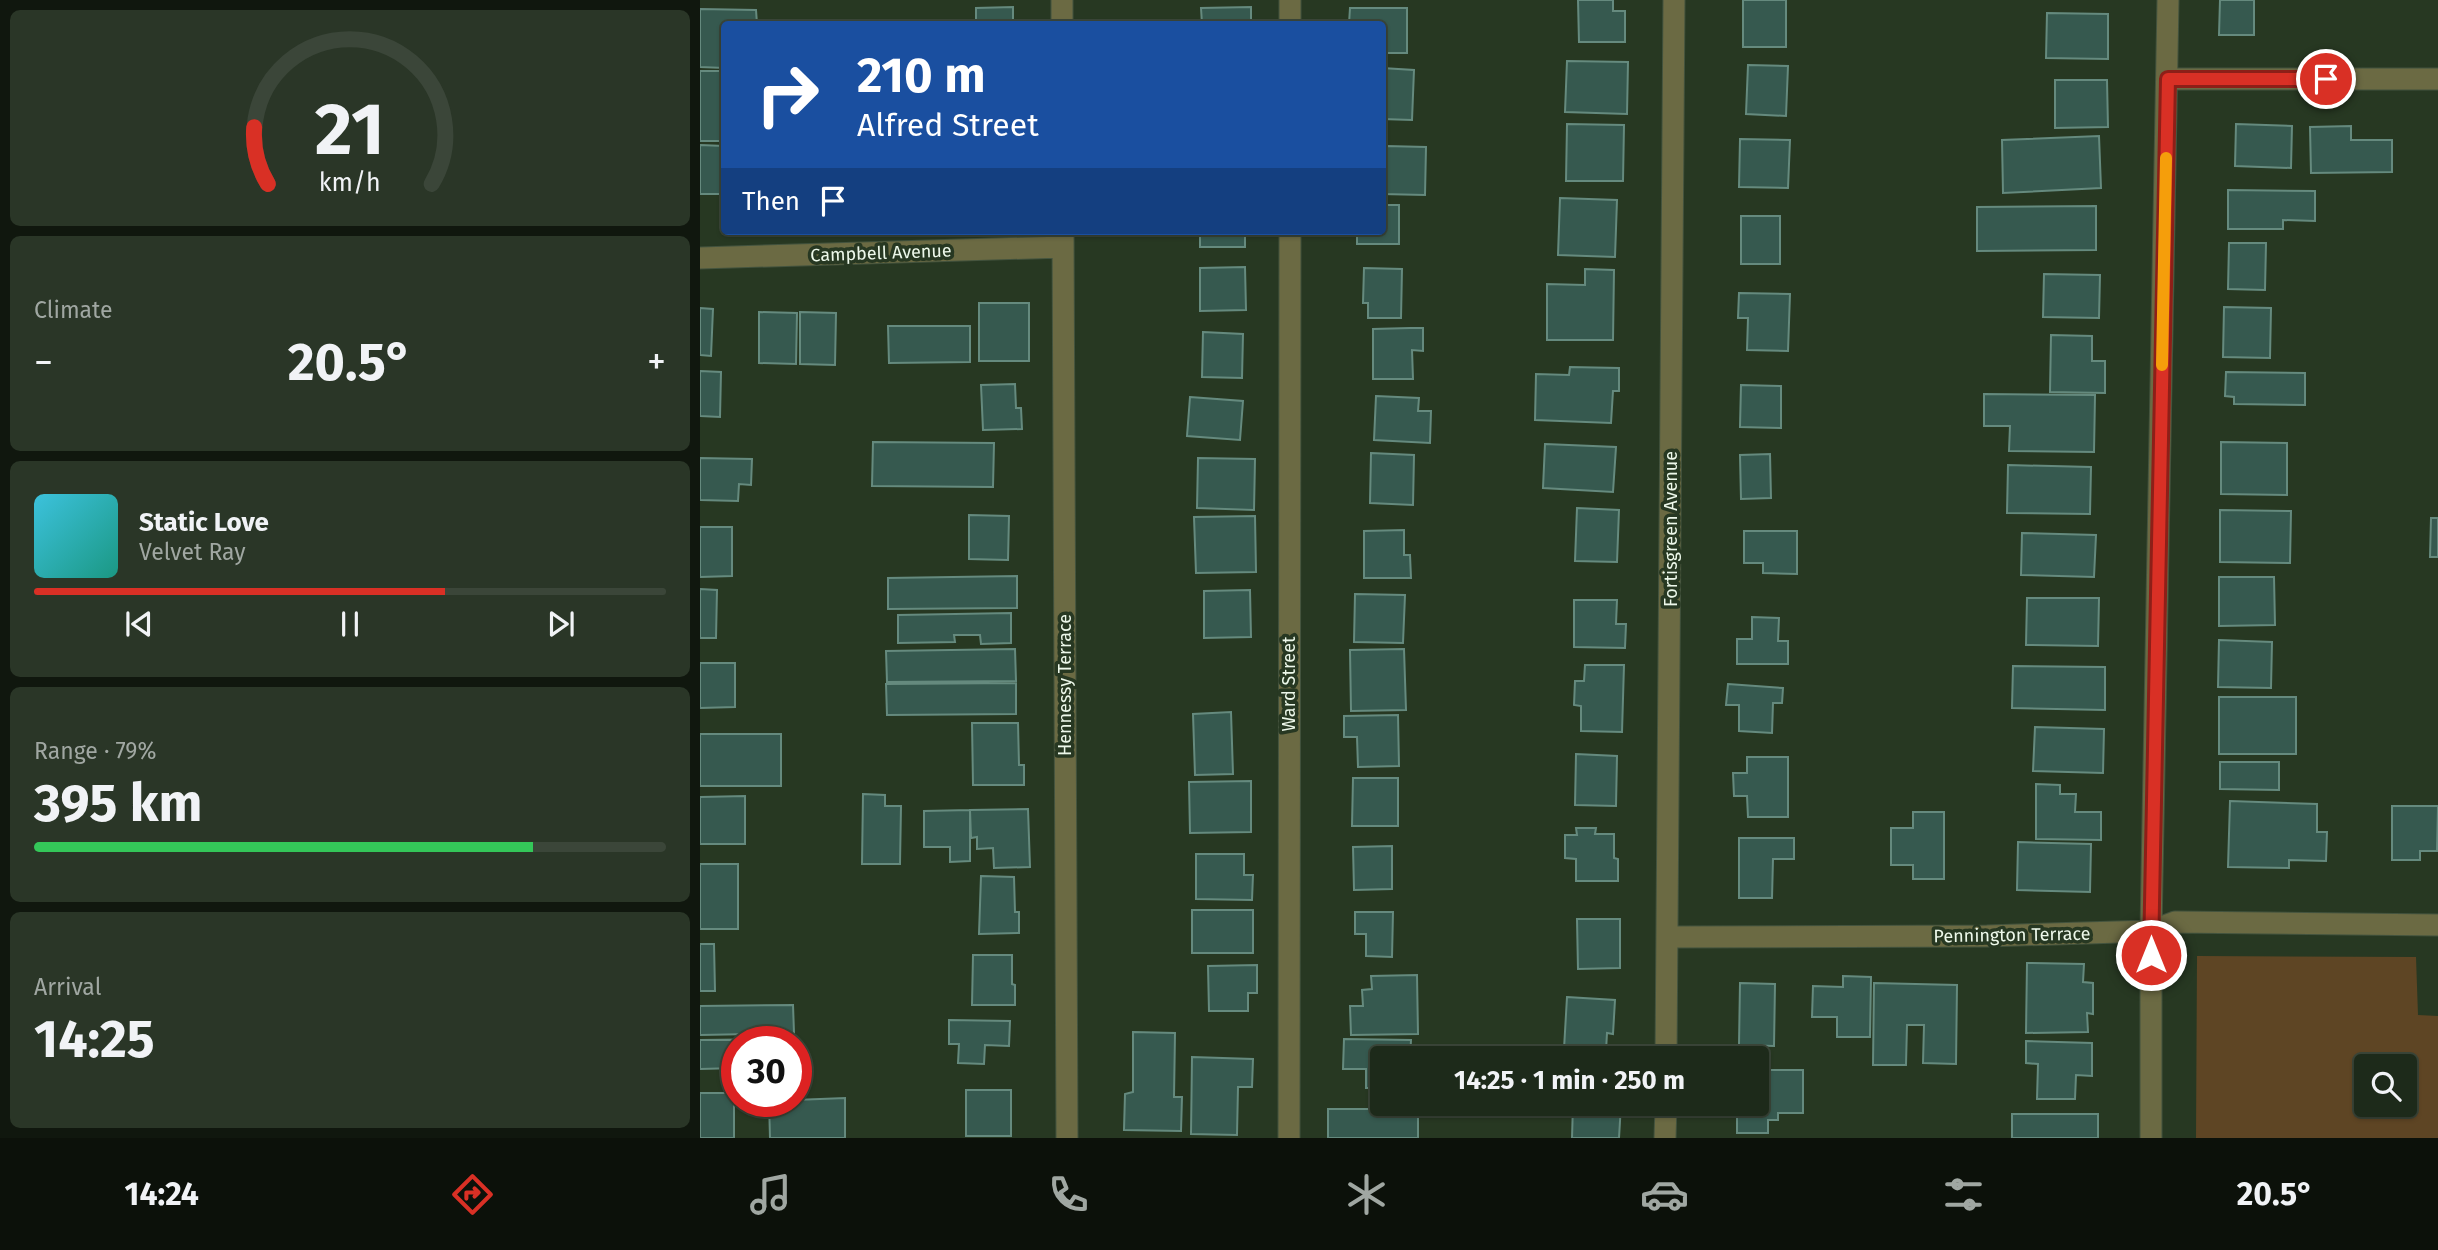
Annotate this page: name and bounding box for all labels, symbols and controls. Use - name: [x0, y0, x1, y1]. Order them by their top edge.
- text: 210 m: [857, 46, 986, 105]
- icon: right: [742, 49, 833, 140]
- pin: [2296, 49, 2356, 109]
- icon: arrive: [2307, 60, 2345, 98]
- text: 21: [315, 86, 385, 173]
- text: Alfred Street: [857, 106, 1039, 144]
- text: km/h: [319, 168, 381, 198]
- icon: arrive: [814, 182, 852, 220]
- text: Then: [742, 186, 800, 217]
- street label: Campbell Avenue: [810, 240, 952, 266]
- text: Climate: [34, 296, 113, 324]
- text: 20.5°: [288, 331, 412, 394]
- text: −: [34, 339, 53, 385]
- text: +: [647, 339, 666, 385]
- street label: Fortisgreen Avenue: [1660, 451, 1682, 607]
- text: Static Love: [139, 507, 269, 538]
- text: Velvet Ray: [139, 538, 246, 566]
- icon: previous: [120, 605, 158, 643]
- icon: pause: [331, 605, 369, 643]
- icon: next: [542, 605, 580, 643]
- street label: Hennessy Terrace: [1054, 614, 1076, 756]
- street label: Ward Street: [1278, 636, 1300, 731]
- text: Range · 79%: [34, 737, 156, 765]
- text: 395 km: [34, 772, 202, 835]
- position arrow: [2114, 918, 2188, 992]
- street label: Pennington Terrace: [1933, 923, 2091, 947]
- text: Arrival: [34, 973, 101, 1001]
- text: 14:25: [34, 1008, 155, 1071]
- speed limit sign: 30: [721, 1026, 812, 1117]
- map controls: [2354, 1054, 2417, 1117]
- button: search: [2354, 1054, 2417, 1117]
- text: 14:25 · 1 min · 250 m: [1454, 1065, 1685, 1096]
- icon: directions: [448, 1170, 497, 1219]
- icon: music: [746, 1170, 795, 1219]
- icon: phone: [1044, 1170, 1093, 1219]
- icon: climate: [1342, 1170, 1391, 1219]
- icon: car: [1640, 1170, 1689, 1219]
- icon: filters: [1939, 1170, 1988, 1219]
- text: 14:24: [125, 1175, 199, 1213]
- text: 20.5°: [2237, 1175, 2313, 1213]

